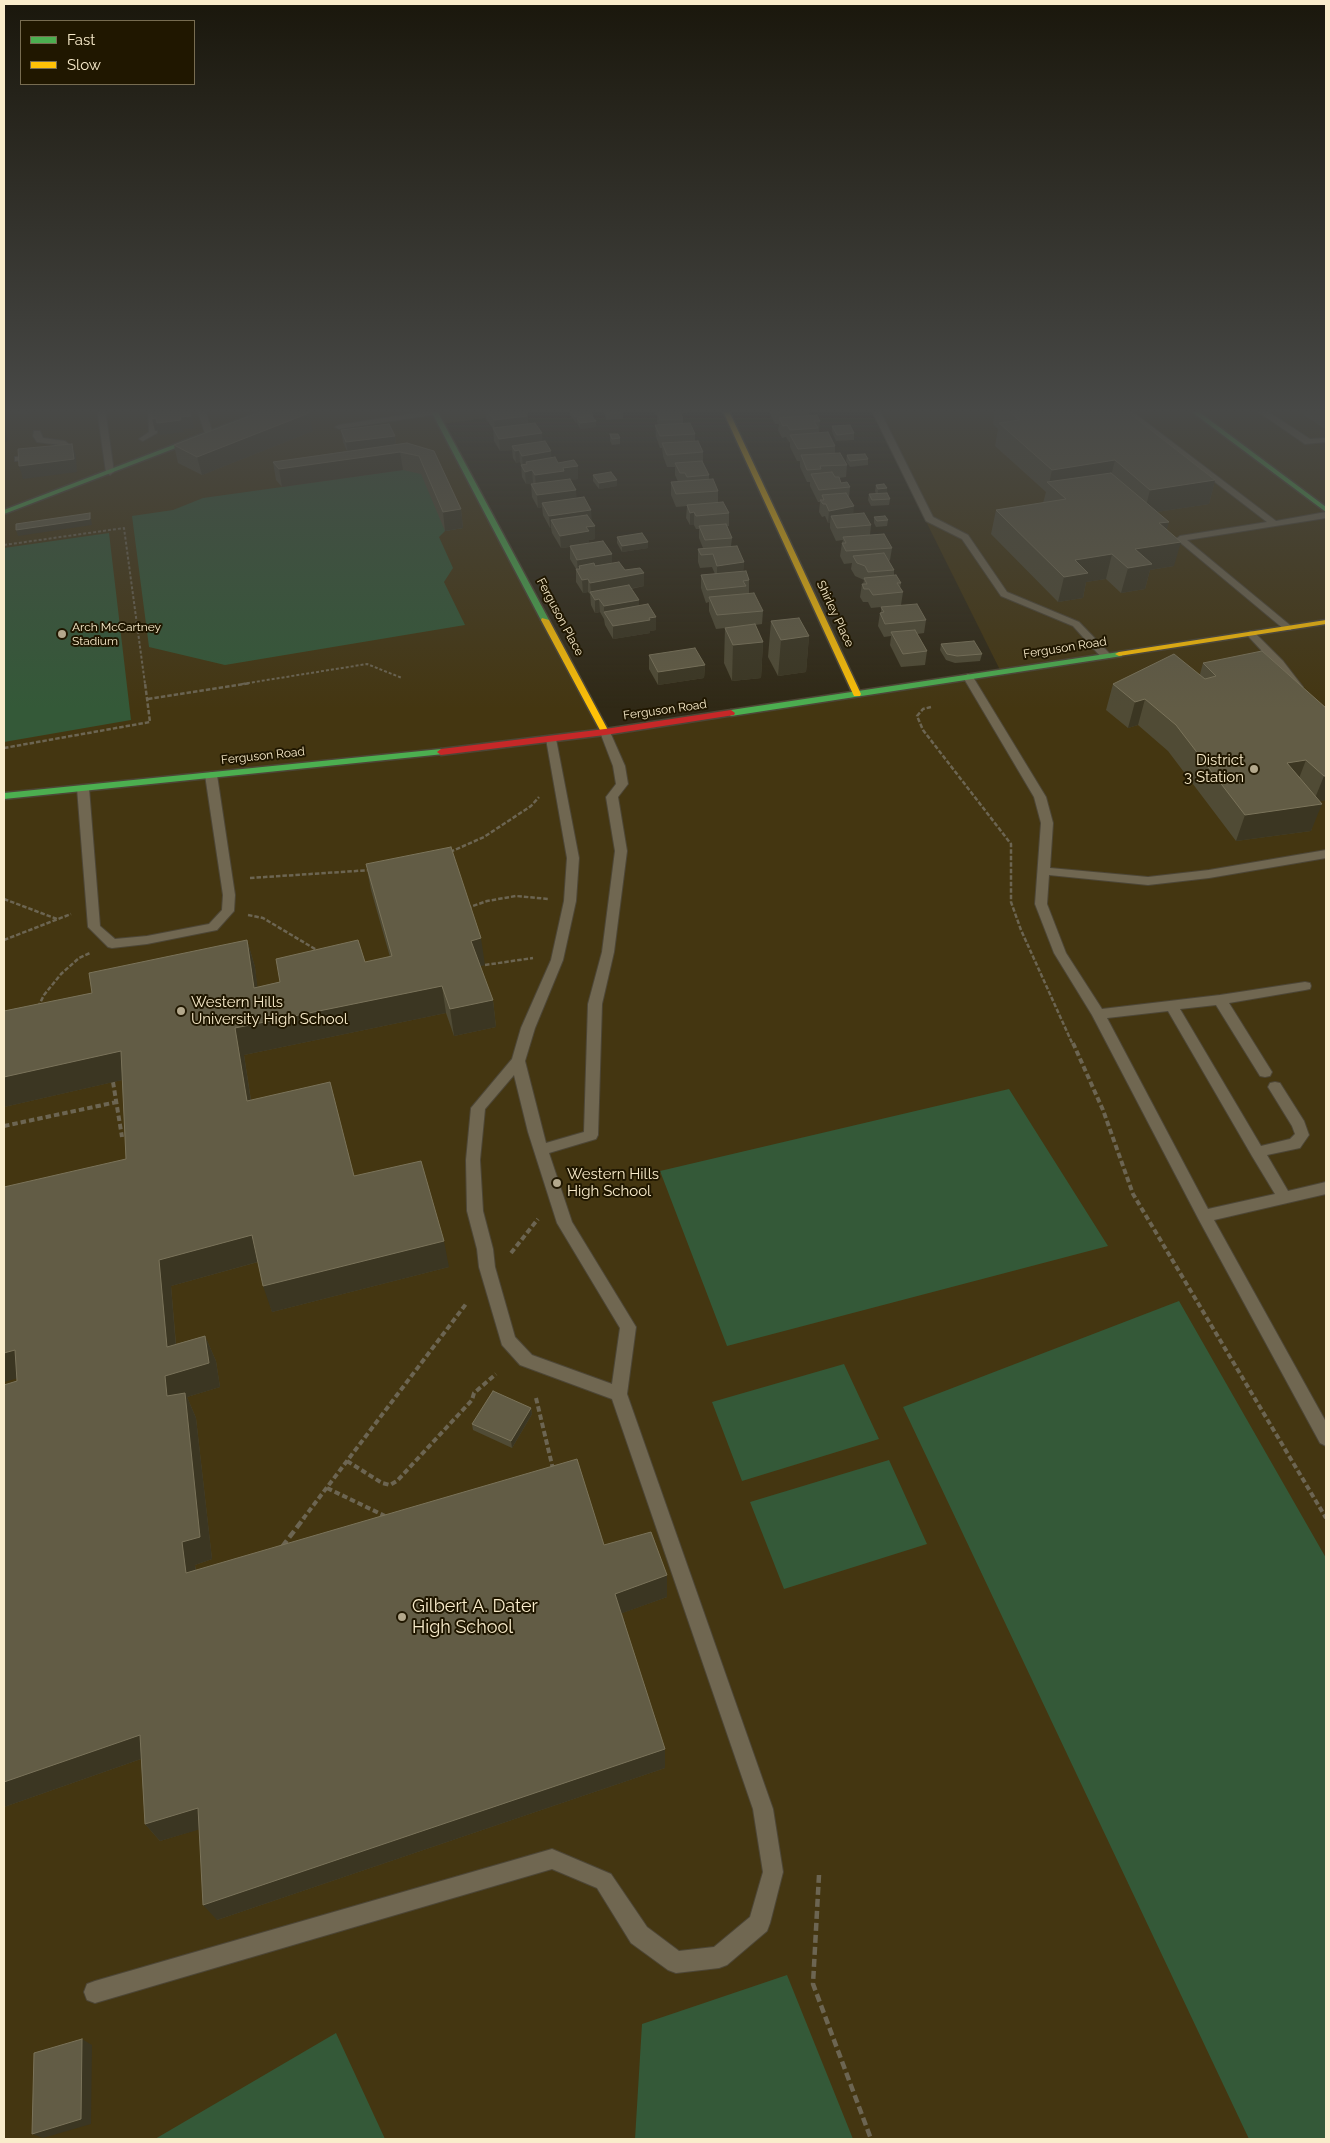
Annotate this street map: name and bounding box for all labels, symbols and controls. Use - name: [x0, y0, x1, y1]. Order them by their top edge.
- legend: [20, 20, 195, 85]
- text: Fast: [67, 31, 95, 49]
- text: Slow: [67, 56, 101, 74]
- street label: Ferguson Place: [533, 576, 587, 658]
- street label: Shirley Place: [813, 578, 857, 650]
- place label: Arch McCartney Stadium: [72, 620, 161, 648]
- marker: Arch McCartney Stadium: [56, 628, 68, 640]
- street label: Ferguson Road: [1022, 634, 1108, 662]
- street label: Ferguson Road: [622, 697, 708, 723]
- street label: Ferguson Road: [220, 744, 306, 768]
- place label: District 3 Station: [1184, 751, 1244, 786]
- marker: District 3 Station: [1248, 763, 1260, 775]
- place label: Western Hills University High School: [191, 993, 348, 1028]
- marker: Western Hills University High School: [175, 1005, 187, 1017]
- place label: Western Hills High School: [567, 1165, 659, 1200]
- marker: Western Hills High School: [551, 1177, 563, 1189]
- place label: Gilbert A. Dater High School: [412, 1596, 538, 1638]
- marker: Gilbert A. Dater High School: [396, 1611, 408, 1623]

